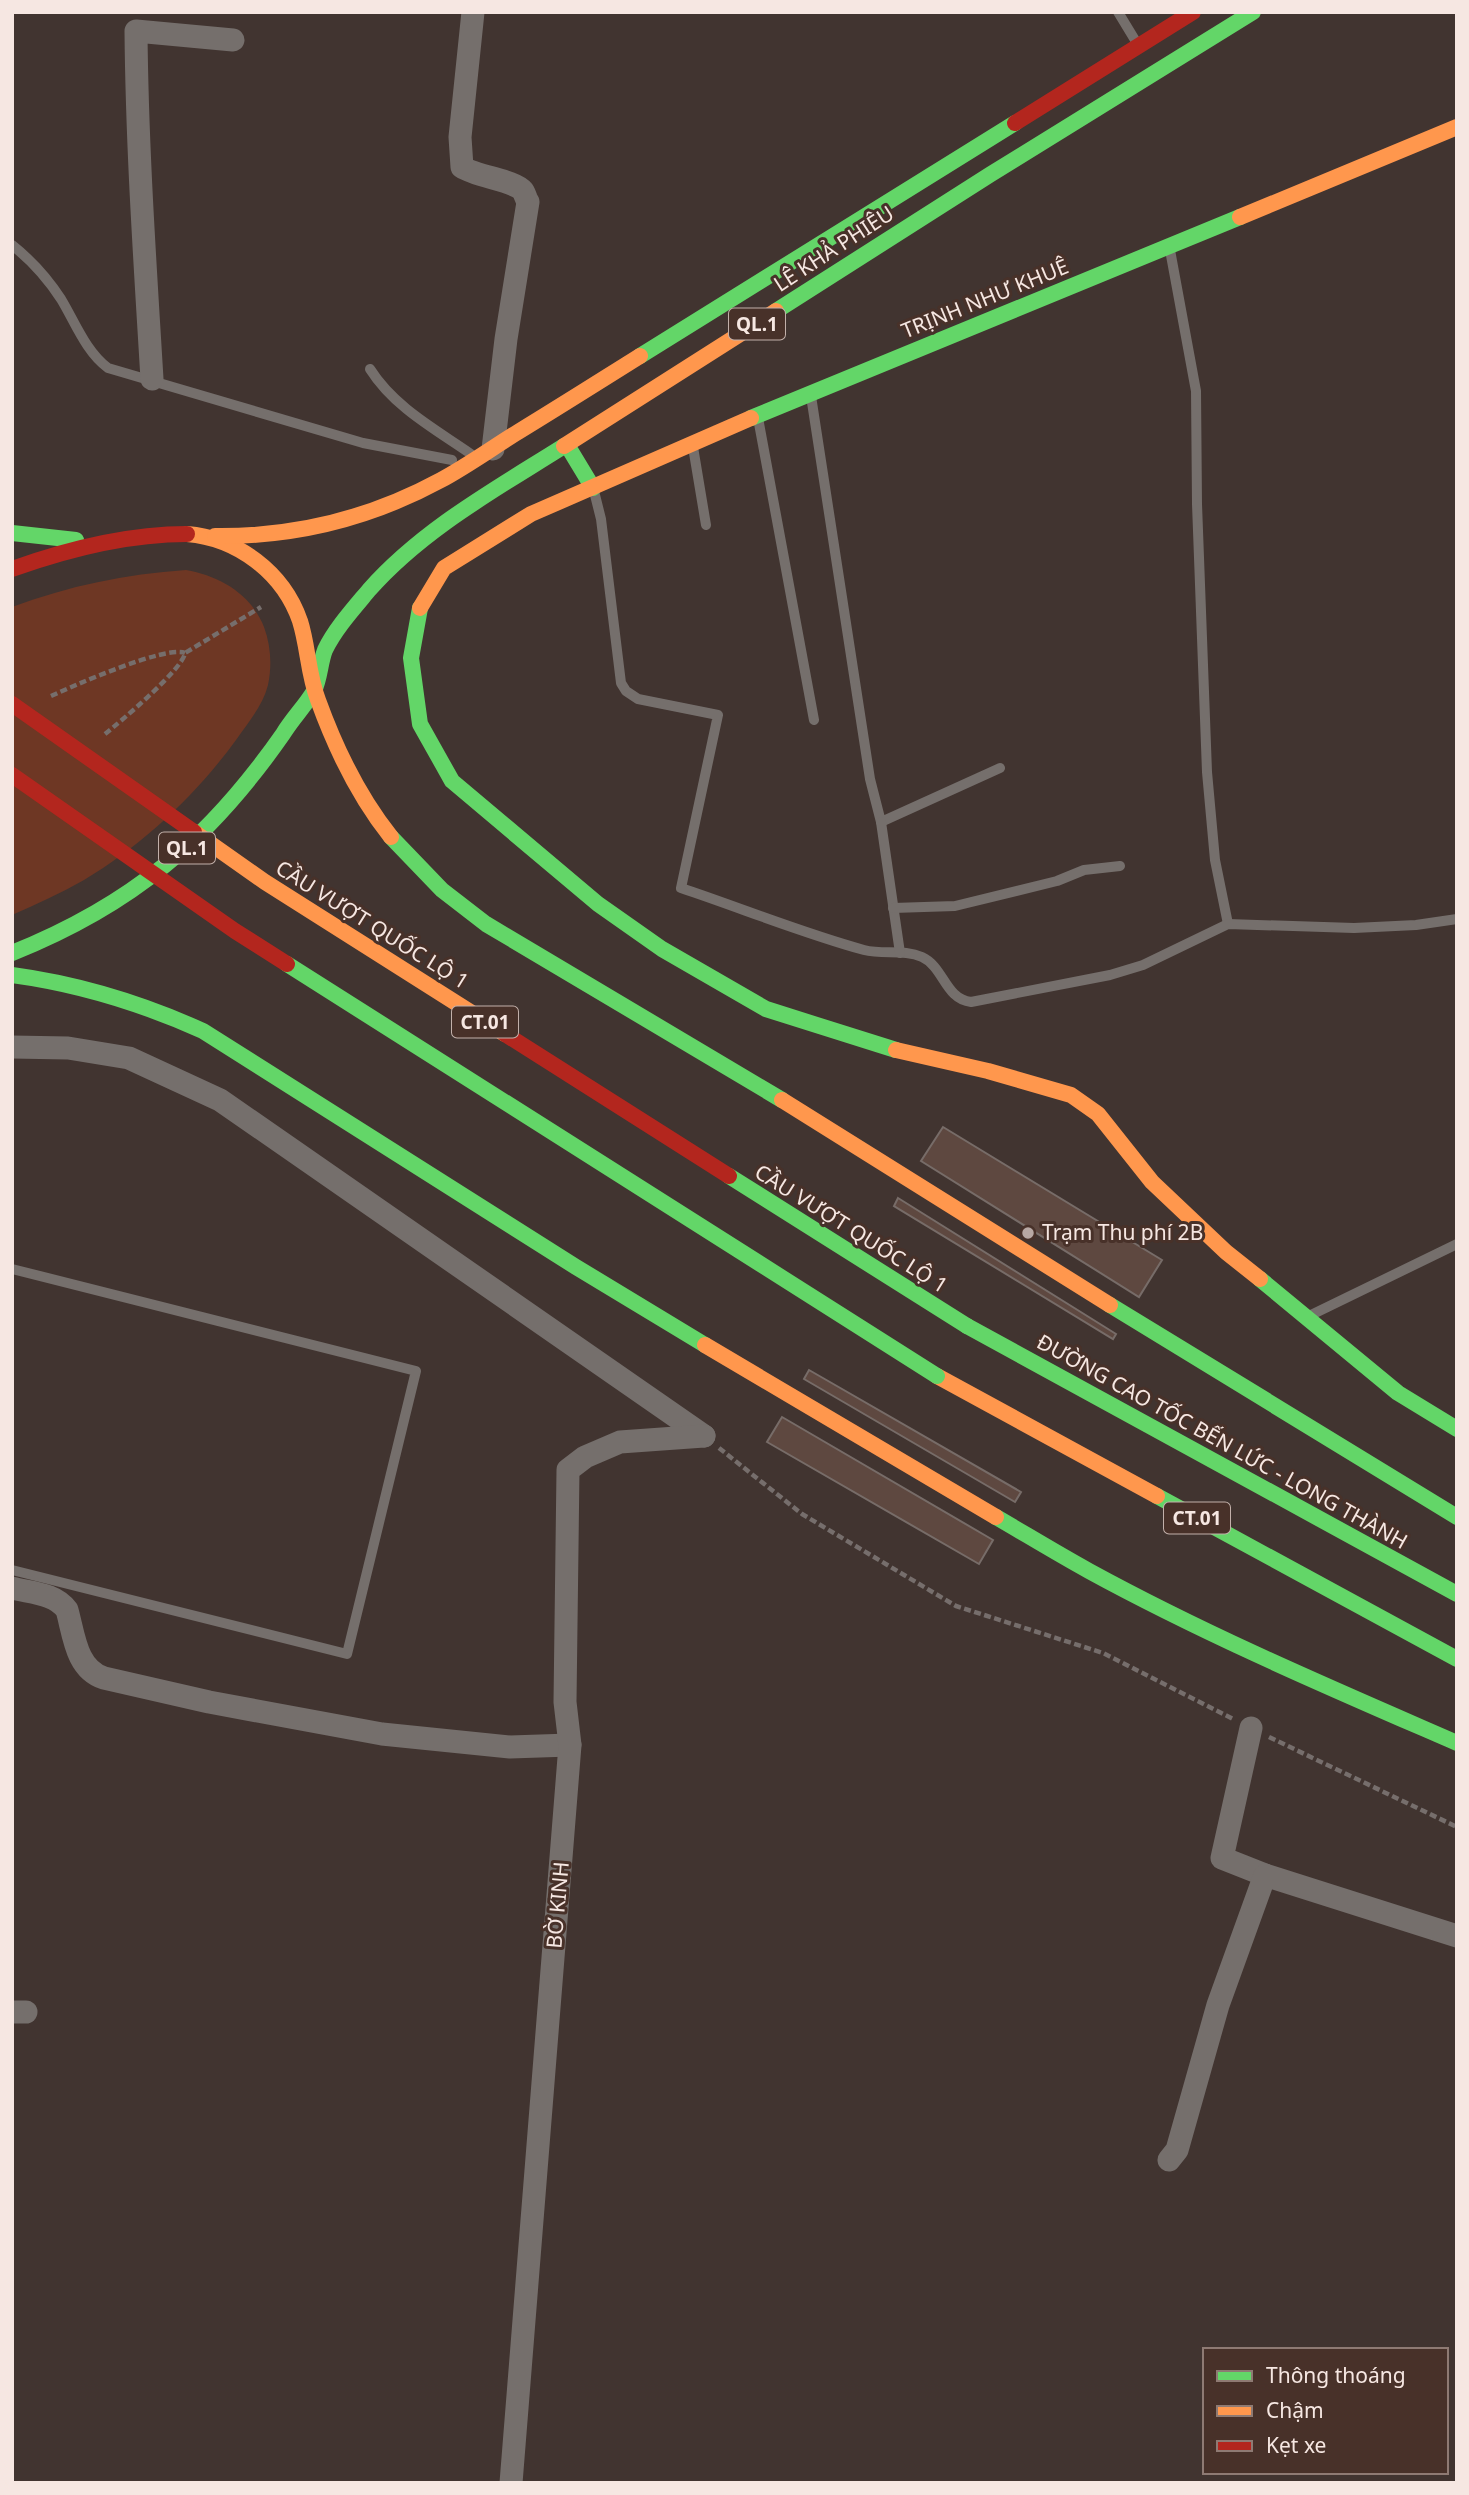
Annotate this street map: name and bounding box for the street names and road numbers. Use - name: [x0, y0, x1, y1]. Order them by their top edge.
- street label: LÊ KHẢ PHIÊU: [768, 199, 899, 297]
- street label: TRỊNH NHƯ KHUÊ: [897, 252, 1072, 344]
- road number: QL.1: [729, 308, 785, 340]
- road number: QL.1: [159, 832, 215, 863]
- street label: CẦU VƯỢT QUỐC LỘ 1: [271, 853, 474, 995]
- road number: CT.01: [452, 1006, 518, 1038]
- street label: CẦU VƯỢT QUỐC LỘ 1: [750, 1157, 953, 1299]
- street label: ĐƯỜNG CAO TỐC BẾN LỨC - LONG THÀNH: [1032, 1327, 1413, 1555]
- road number: CT.01: [1164, 1502, 1230, 1534]
- street label: BỜ KINH: [539, 1860, 575, 1950]

